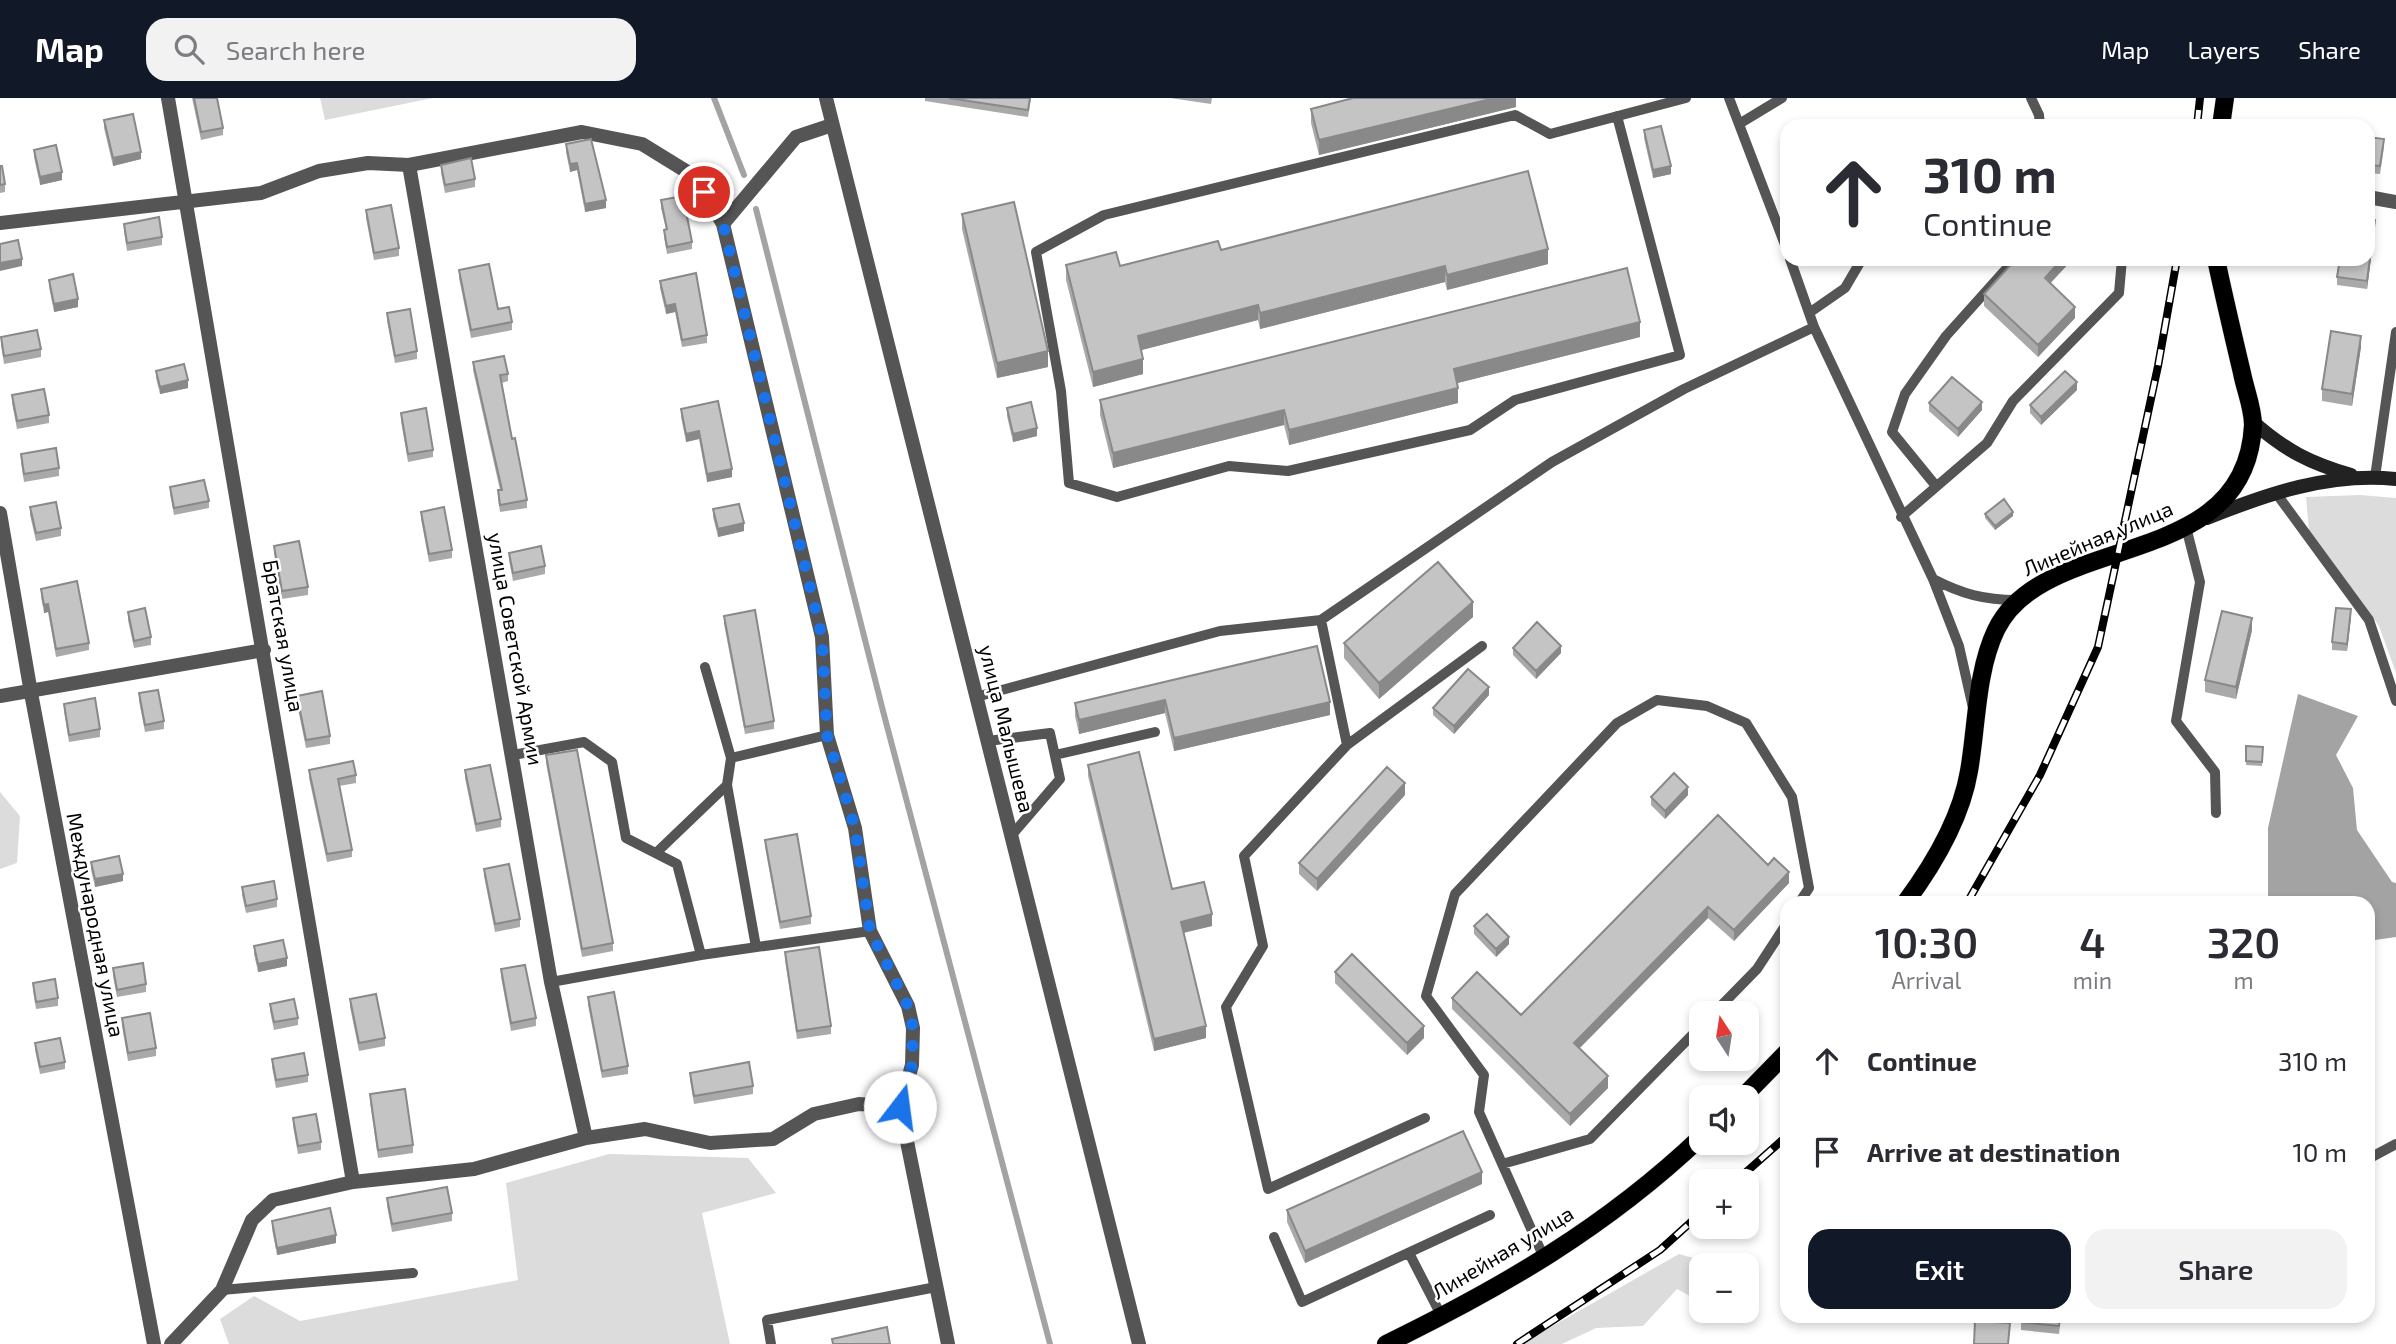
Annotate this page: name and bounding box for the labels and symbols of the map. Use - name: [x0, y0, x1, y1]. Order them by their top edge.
- pin: [674, 162, 734, 222]
- street label: Линейная улица: [2019, 495, 2177, 581]
- street label: улица Советской Армии: [483, 530, 549, 767]
- street label: Братская улица: [258, 558, 310, 714]
- street label: улица Малышева: [974, 642, 1040, 815]
- street label: Международная улица: [61, 810, 131, 1039]
- north arrow: [1689, 1001, 1759, 1071]
- position arrow: [863, 1070, 937, 1144]
- street label: Линейная улица: [1427, 1200, 1578, 1305]

